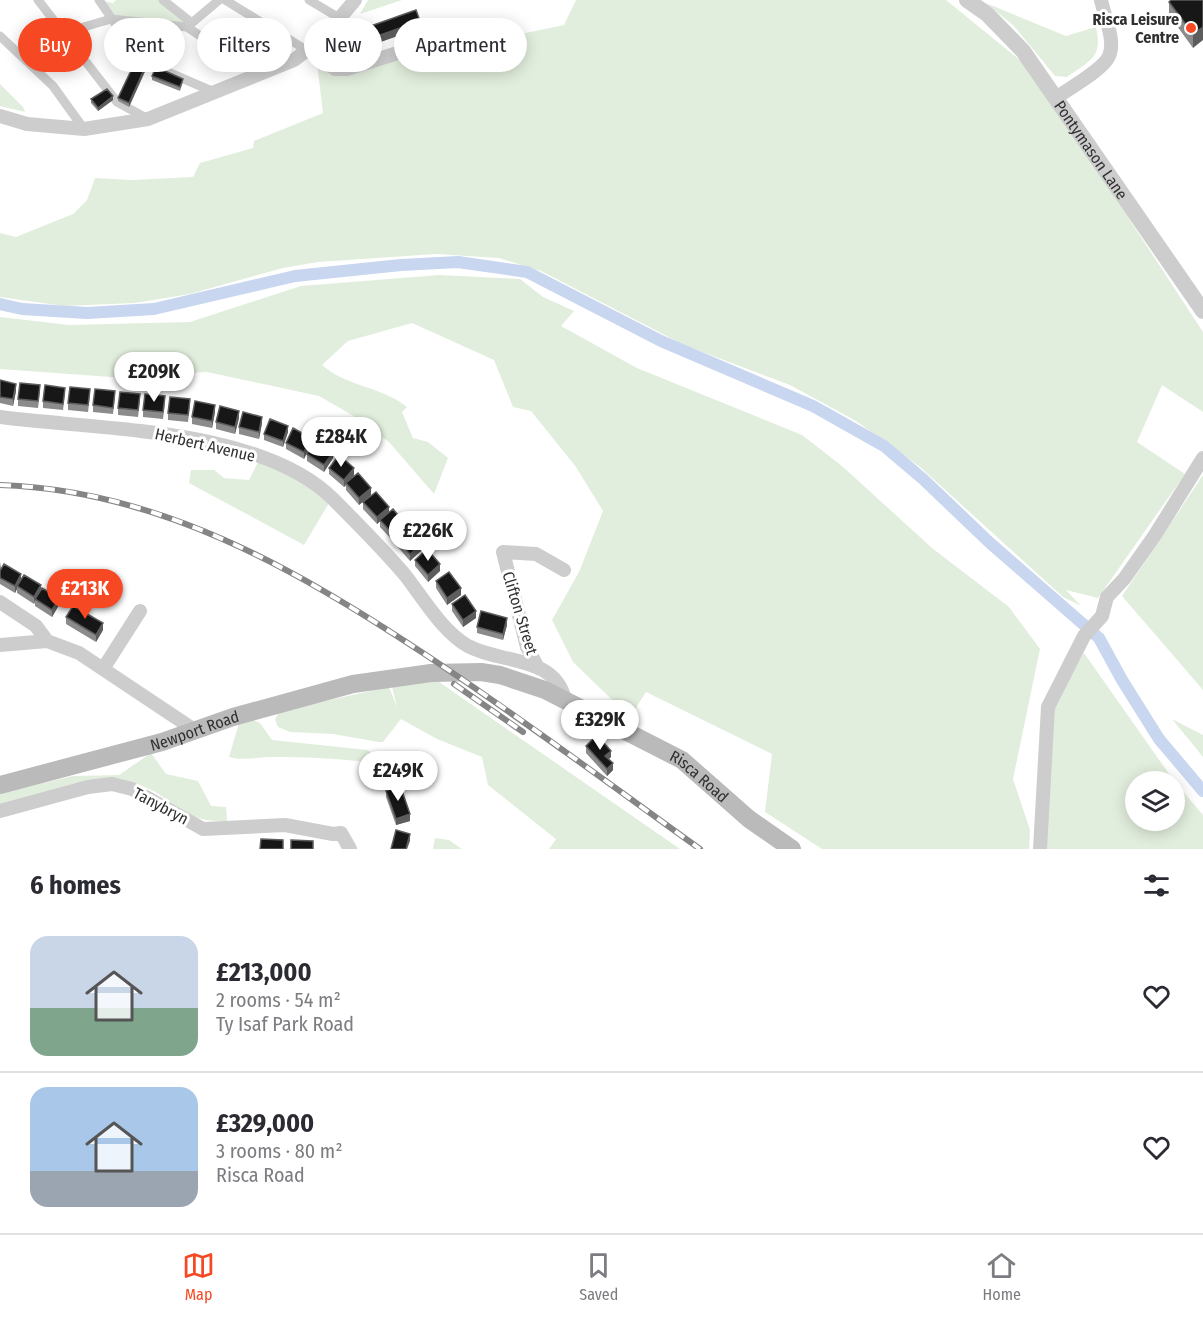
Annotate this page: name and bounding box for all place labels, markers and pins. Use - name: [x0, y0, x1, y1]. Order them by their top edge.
- place label: Risca Leisure Centre: [1093, 10, 1179, 47]
- marker: Risca Leisure Centre: [1184, 21, 1198, 35]
- pin: £209K: [112, 352, 196, 403]
- pin: £284K: [299, 417, 383, 468]
- pin: £226K: [386, 511, 470, 562]
- pin: £213K: [43, 569, 127, 620]
- pin: £329K: [558, 700, 642, 751]
- pin: £249K: [356, 751, 440, 802]

